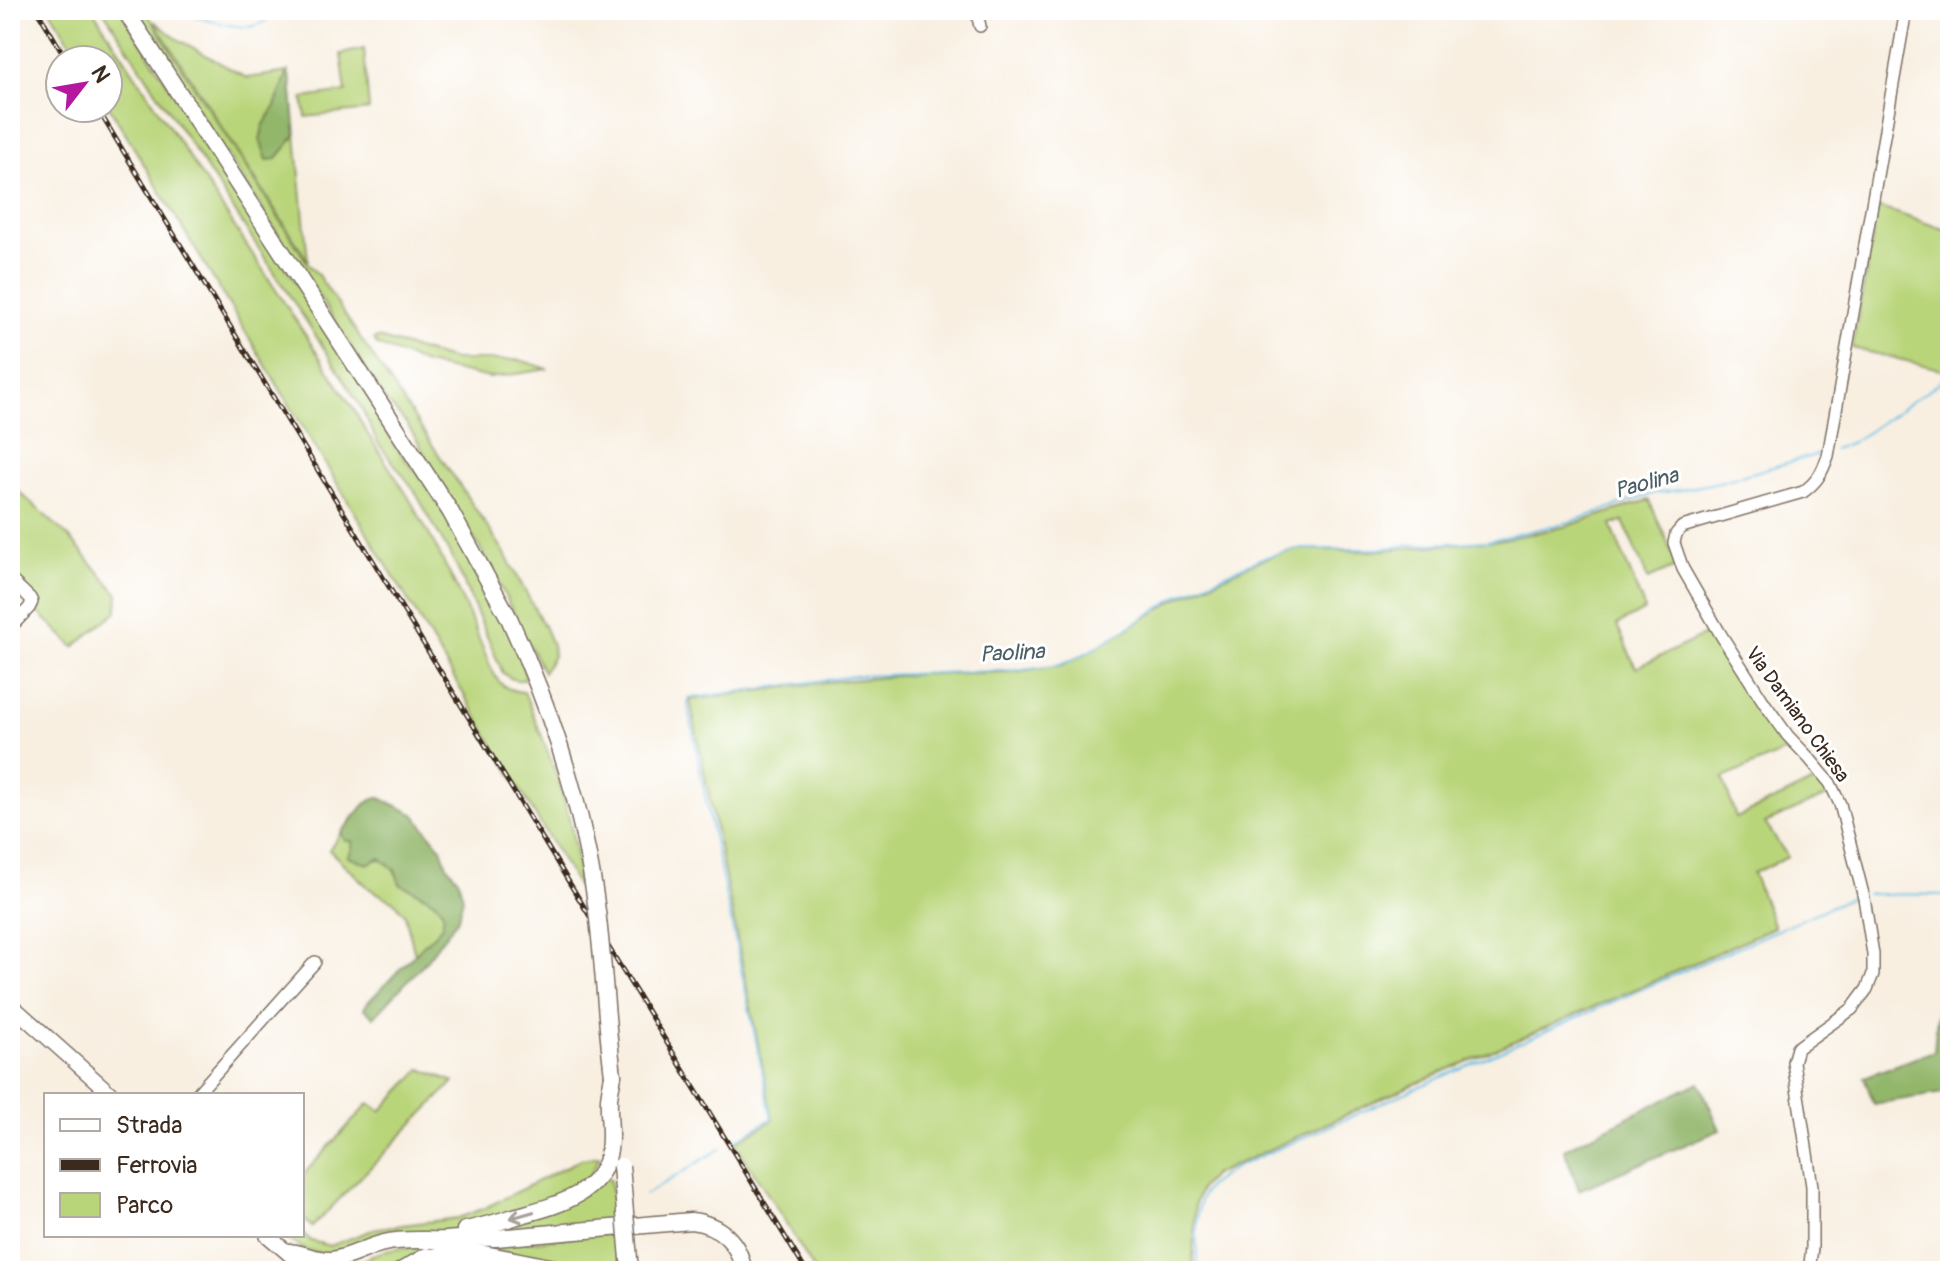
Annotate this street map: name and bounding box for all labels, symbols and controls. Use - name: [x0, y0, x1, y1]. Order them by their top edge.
- north arrow: [44, 44, 124, 124]
- text: N: [84, 61, 116, 88]
- water label: Paolina: [1611, 461, 1683, 505]
- water label: Paolina: [979, 637, 1047, 669]
- street label: Via Damiano Chiesa: [1740, 642, 1855, 787]
- legend: [44, 1093, 304, 1237]
- text: Strada: [116, 1111, 182, 1140]
- text: Ferrovia: [116, 1151, 197, 1180]
- text: Parco: [116, 1191, 173, 1220]
- one-way arrow: [509, 1208, 535, 1223]

